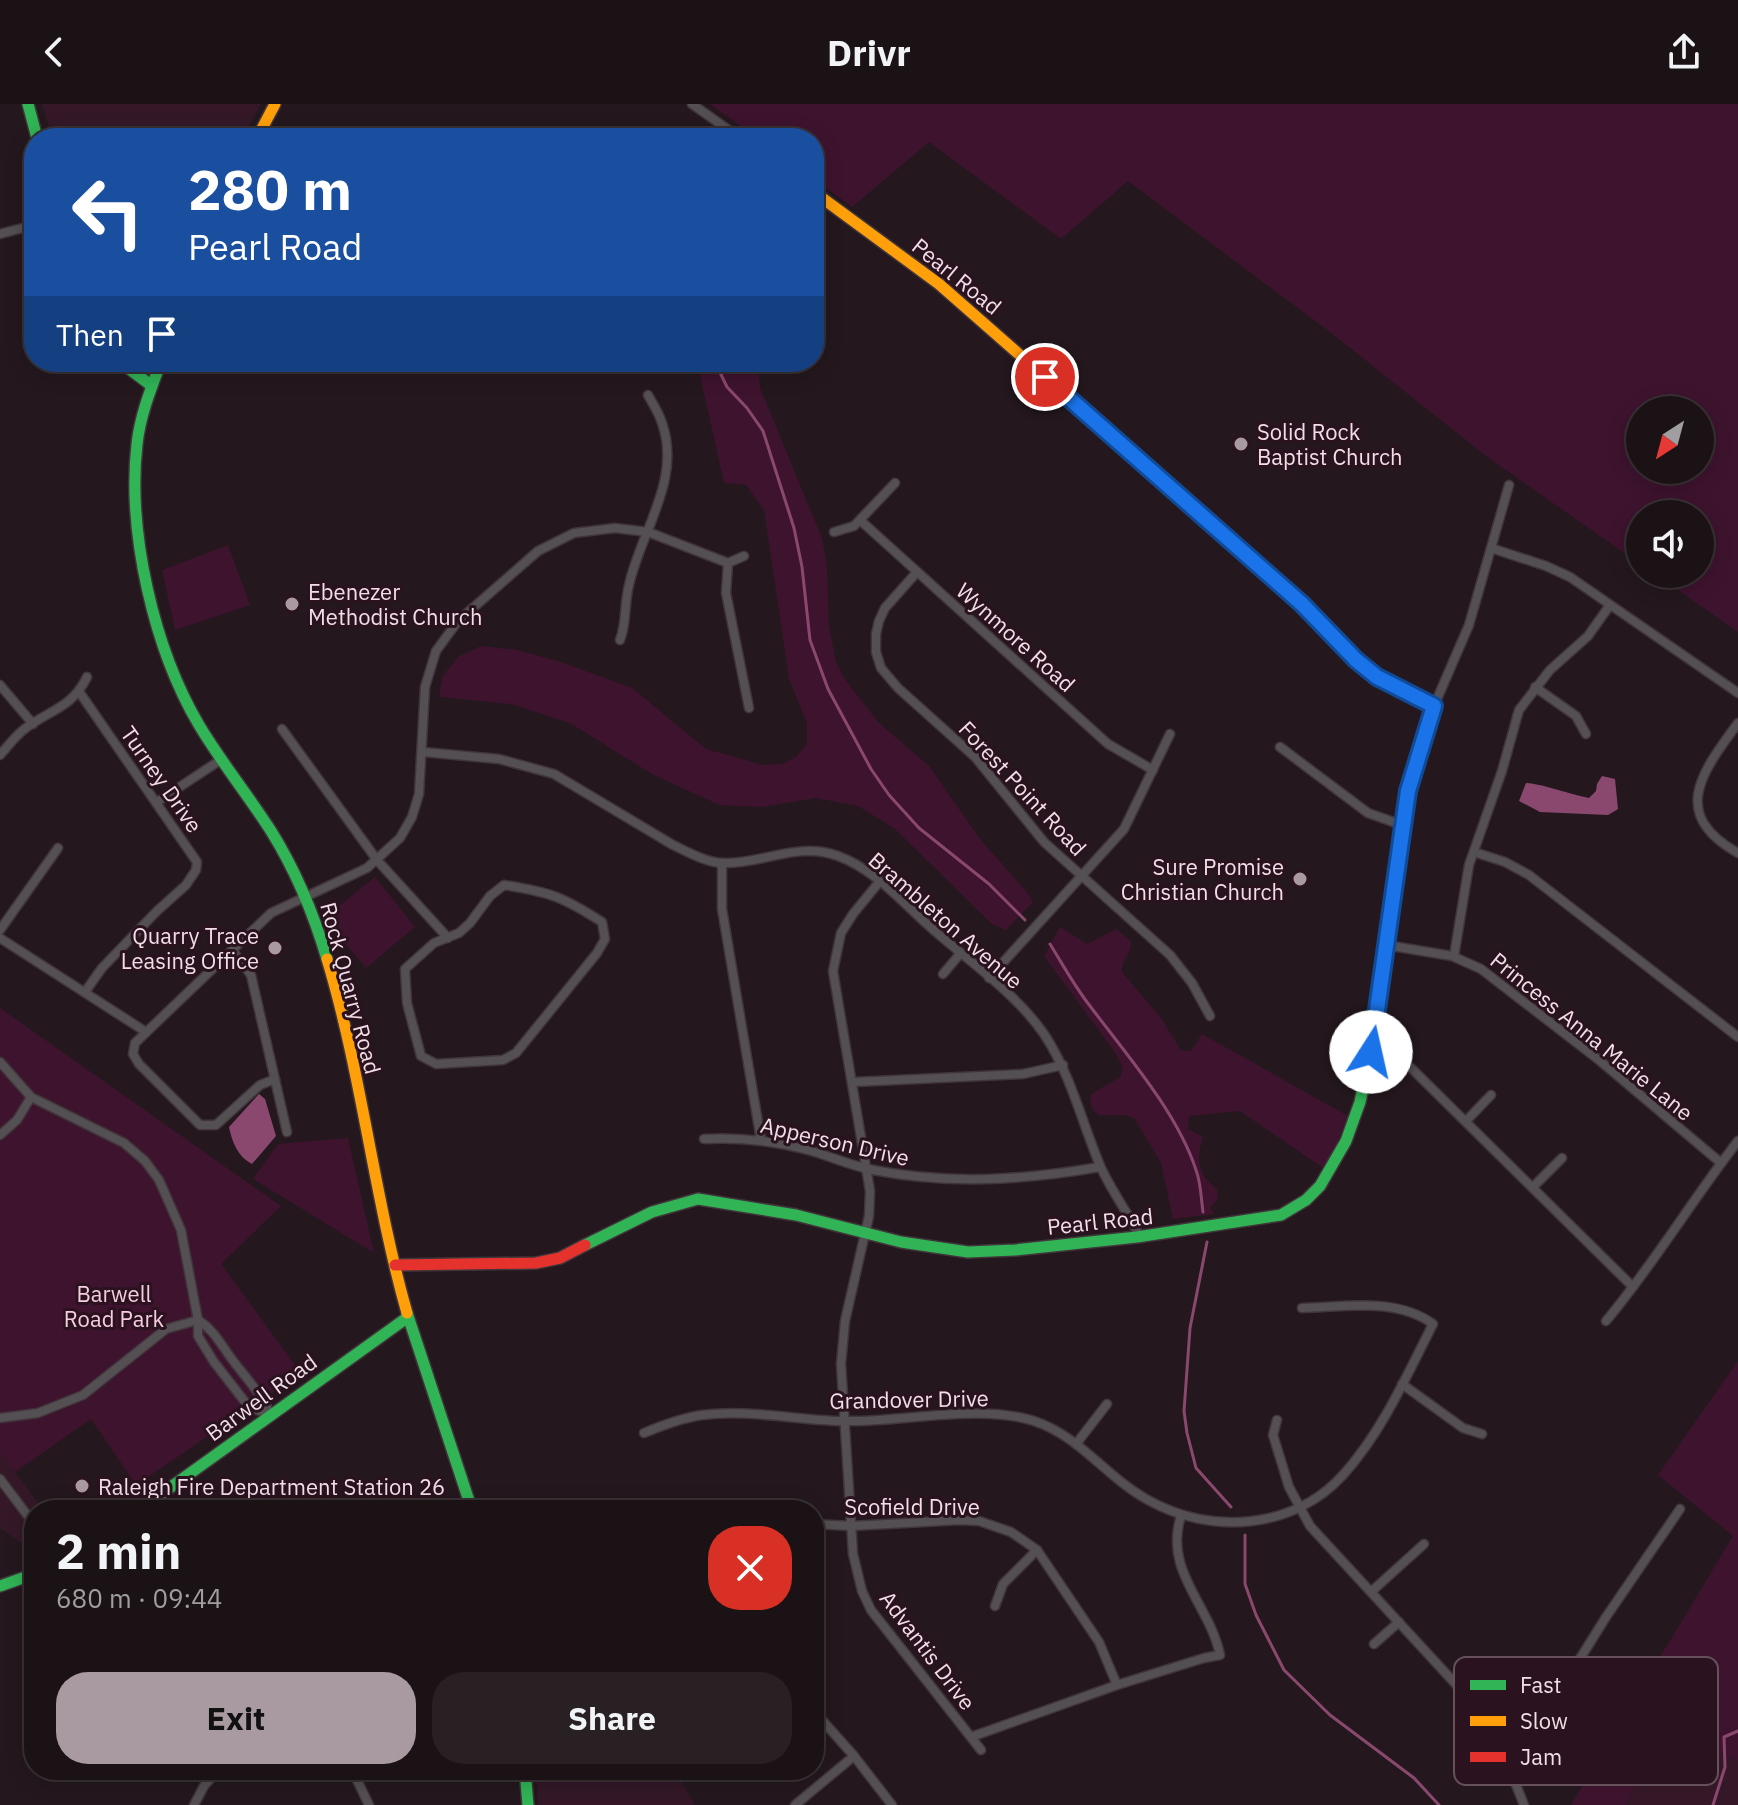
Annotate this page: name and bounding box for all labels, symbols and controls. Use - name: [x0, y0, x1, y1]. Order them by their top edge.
- text: Drivr: [827, 29, 911, 76]
- icon: back: [32, 30, 76, 74]
- icon: share: [1662, 30, 1706, 74]
- text: 280 m: [188, 153, 352, 225]
- icon: left: [56, 160, 160, 264]
- text: Pearl Road: [188, 223, 362, 270]
- street label: Pearl Road: [906, 231, 1008, 321]
- icon: arrive: [140, 312, 184, 356]
- text: Then: [56, 315, 124, 354]
- pin: [1011, 343, 1079, 411]
- icon: arrive: [1023, 355, 1067, 399]
- north arrow: [1626, 396, 1714, 484]
- map controls: [1626, 396, 1714, 588]
- place label: Solid Rock Baptist Church: [1257, 417, 1403, 471]
- marker: Solid Rock Baptist Church: [1232, 435, 1250, 453]
- button: sound: [1626, 500, 1714, 588]
- street label: Wynmore Road: [950, 576, 1082, 698]
- place label: Ebenezer Methodist Church: [308, 577, 482, 631]
- marker: Ebenezer Methodist Church: [283, 595, 301, 613]
- street label: Forest Point Road: [953, 714, 1093, 862]
- street label: Turney Drive: [115, 720, 209, 838]
- street label: Brambleton Avenue: [863, 845, 1029, 995]
- place label: Sure Promise Christian Church: [1121, 852, 1284, 906]
- marker: Sure Promise Christian Church: [1291, 870, 1309, 888]
- street label: Rock Quarry Road: [314, 899, 388, 1077]
- place label: Quarry Trace Leasing Office: [121, 921, 259, 975]
- marker: Quarry Trace Leasing Office: [266, 939, 284, 957]
- street label: Princess Anna Marie Lane: [1485, 945, 1699, 1127]
- position arrow: [1329, 1010, 1413, 1094]
- street label: Apperson Drive: [758, 1110, 912, 1172]
- street label: Pearl Road: [1046, 1201, 1154, 1241]
- park label: Barwell Road Park: [64, 1279, 165, 1333]
- street label: Barwell Road: [200, 1347, 322, 1447]
- street label: Grandover Drive: [829, 1383, 989, 1415]
- place label: Raleigh Fire Department Station 26: [98, 1472, 445, 1501]
- marker: Raleigh Fire Department Station 26: [73, 1477, 91, 1495]
- street label: Scofield Drive: [844, 1492, 980, 1521]
- text: 2 min: [56, 1520, 181, 1582]
- button: close: [708, 1526, 792, 1610]
- text: 680 m · 09:44: [56, 1581, 222, 1615]
- street label: Advantis Drive: [874, 1585, 982, 1715]
- legend: [1454, 1657, 1718, 1785]
- text: Fast: [1520, 1670, 1561, 1699]
- button: Exit: [56, 1672, 416, 1764]
- button: Share: [432, 1672, 792, 1764]
- text: Slow: [1520, 1706, 1568, 1735]
- text: Jam: [1520, 1742, 1562, 1771]

